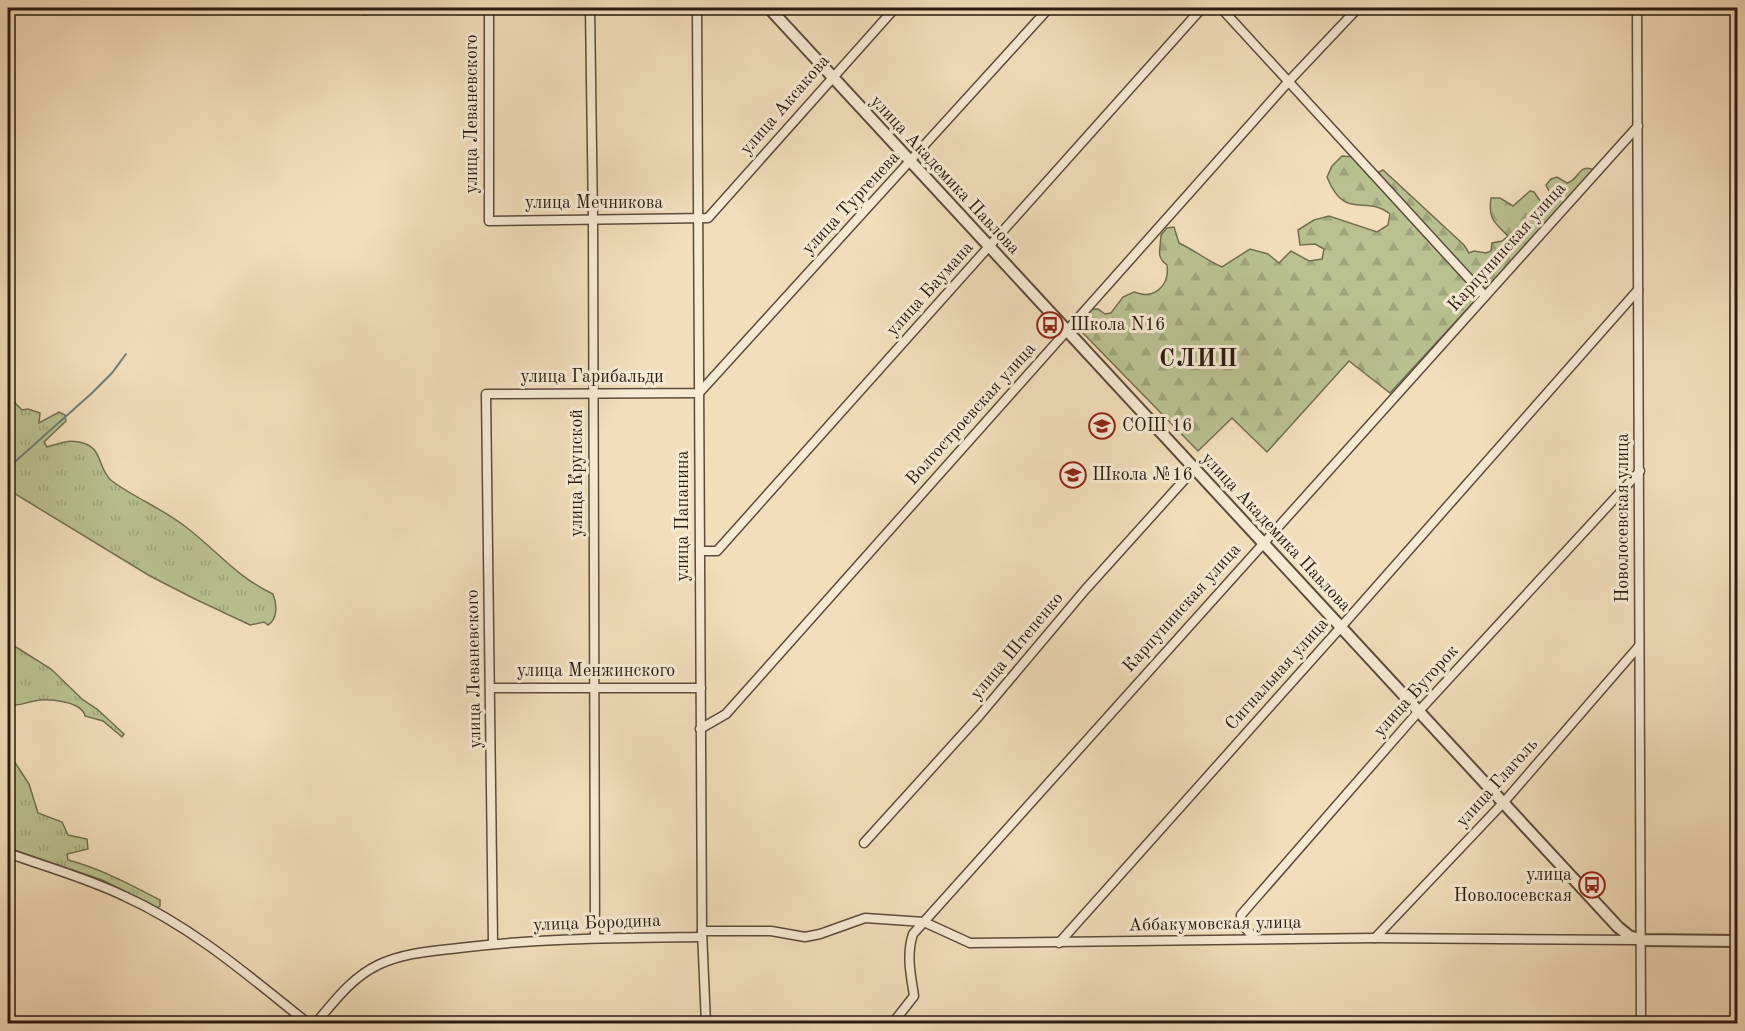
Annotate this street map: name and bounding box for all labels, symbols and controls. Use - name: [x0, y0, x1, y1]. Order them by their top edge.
- street label: улица Леваневского: [463, 34, 481, 194]
- street label: улица Аксакова: [737, 51, 833, 158]
- street label: улица Академика Павлова: [867, 92, 1023, 258]
- street label: улица Тургенева: [799, 148, 903, 258]
- street label: Карпунинская улица: [1445, 179, 1569, 315]
- street label: улица Мечникова: [525, 194, 663, 212]
- street label: улица Баумана: [883, 238, 977, 340]
- bus stop icon: Школа N16: [1035, 310, 1065, 340]
- place label: Школа N16: [1070, 316, 1166, 334]
- street label: Волгостроевская улица: [903, 340, 1039, 488]
- district label: СЛИП: [1159, 348, 1239, 372]
- street label: улица Гарибальди: [520, 368, 664, 386]
- street label: улица Крупской: [568, 409, 586, 537]
- school or university icon: СОШ 16: [1087, 411, 1117, 441]
- place label: СОШ 16: [1122, 417, 1192, 435]
- street label: Новолосевская улица: [1614, 433, 1632, 603]
- street label: улица Академика Павлова: [1198, 449, 1354, 615]
- street label: улица Папанина: [674, 450, 692, 582]
- school or university icon: Школа №16: [1058, 460, 1088, 490]
- place label: Школа №16: [1092, 466, 1193, 484]
- street label: Карпунинская улица: [1120, 540, 1244, 676]
- street label: улица Леваневского: [464, 589, 484, 749]
- street label: улица Штепенко: [967, 589, 1067, 703]
- street label: Сигнальная улица: [1222, 614, 1332, 734]
- street label: улица Бугорок: [1370, 642, 1462, 740]
- street label: улица Менжинского: [517, 662, 675, 680]
- street label: улица Глаголь: [1453, 735, 1541, 831]
- place label: улица Новолосевская: [1453, 866, 1572, 905]
- bus stop icon: улица Новолосевская: [1577, 870, 1607, 900]
- street label: улица Бородина: [533, 912, 661, 934]
- street label: Аббакумовская улица: [1128, 913, 1302, 935]

